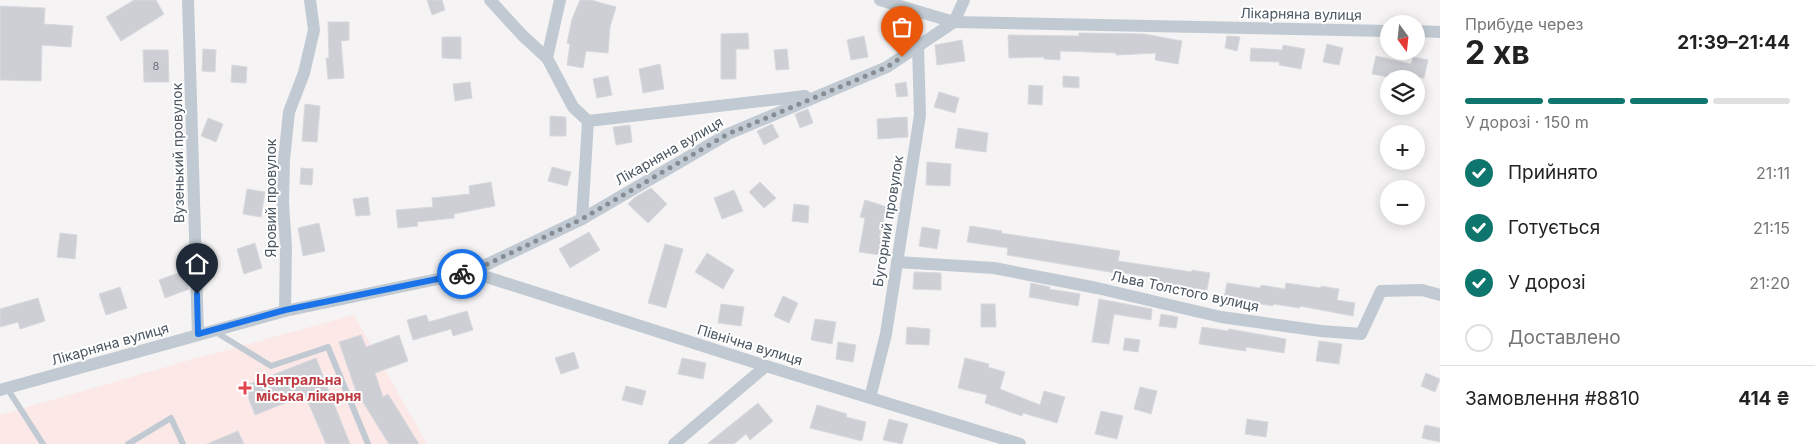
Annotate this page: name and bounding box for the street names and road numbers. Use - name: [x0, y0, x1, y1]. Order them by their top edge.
- street label: Лікарняна вулиця: [1240, 4, 1362, 23]
- street label: Вузенький провулок: [168, 82, 187, 223]
- street label: Лікарняна вулиця: [612, 113, 726, 188]
- street label: Яровий провулок: [262, 138, 279, 257]
- street label: Бугорний провулок: [869, 154, 906, 288]
- street label: Льва Толстого вулиця: [1110, 267, 1261, 315]
- street label: Лікарняна вулиця: [49, 319, 171, 368]
- street label: Північна вулиця: [695, 320, 805, 369]

